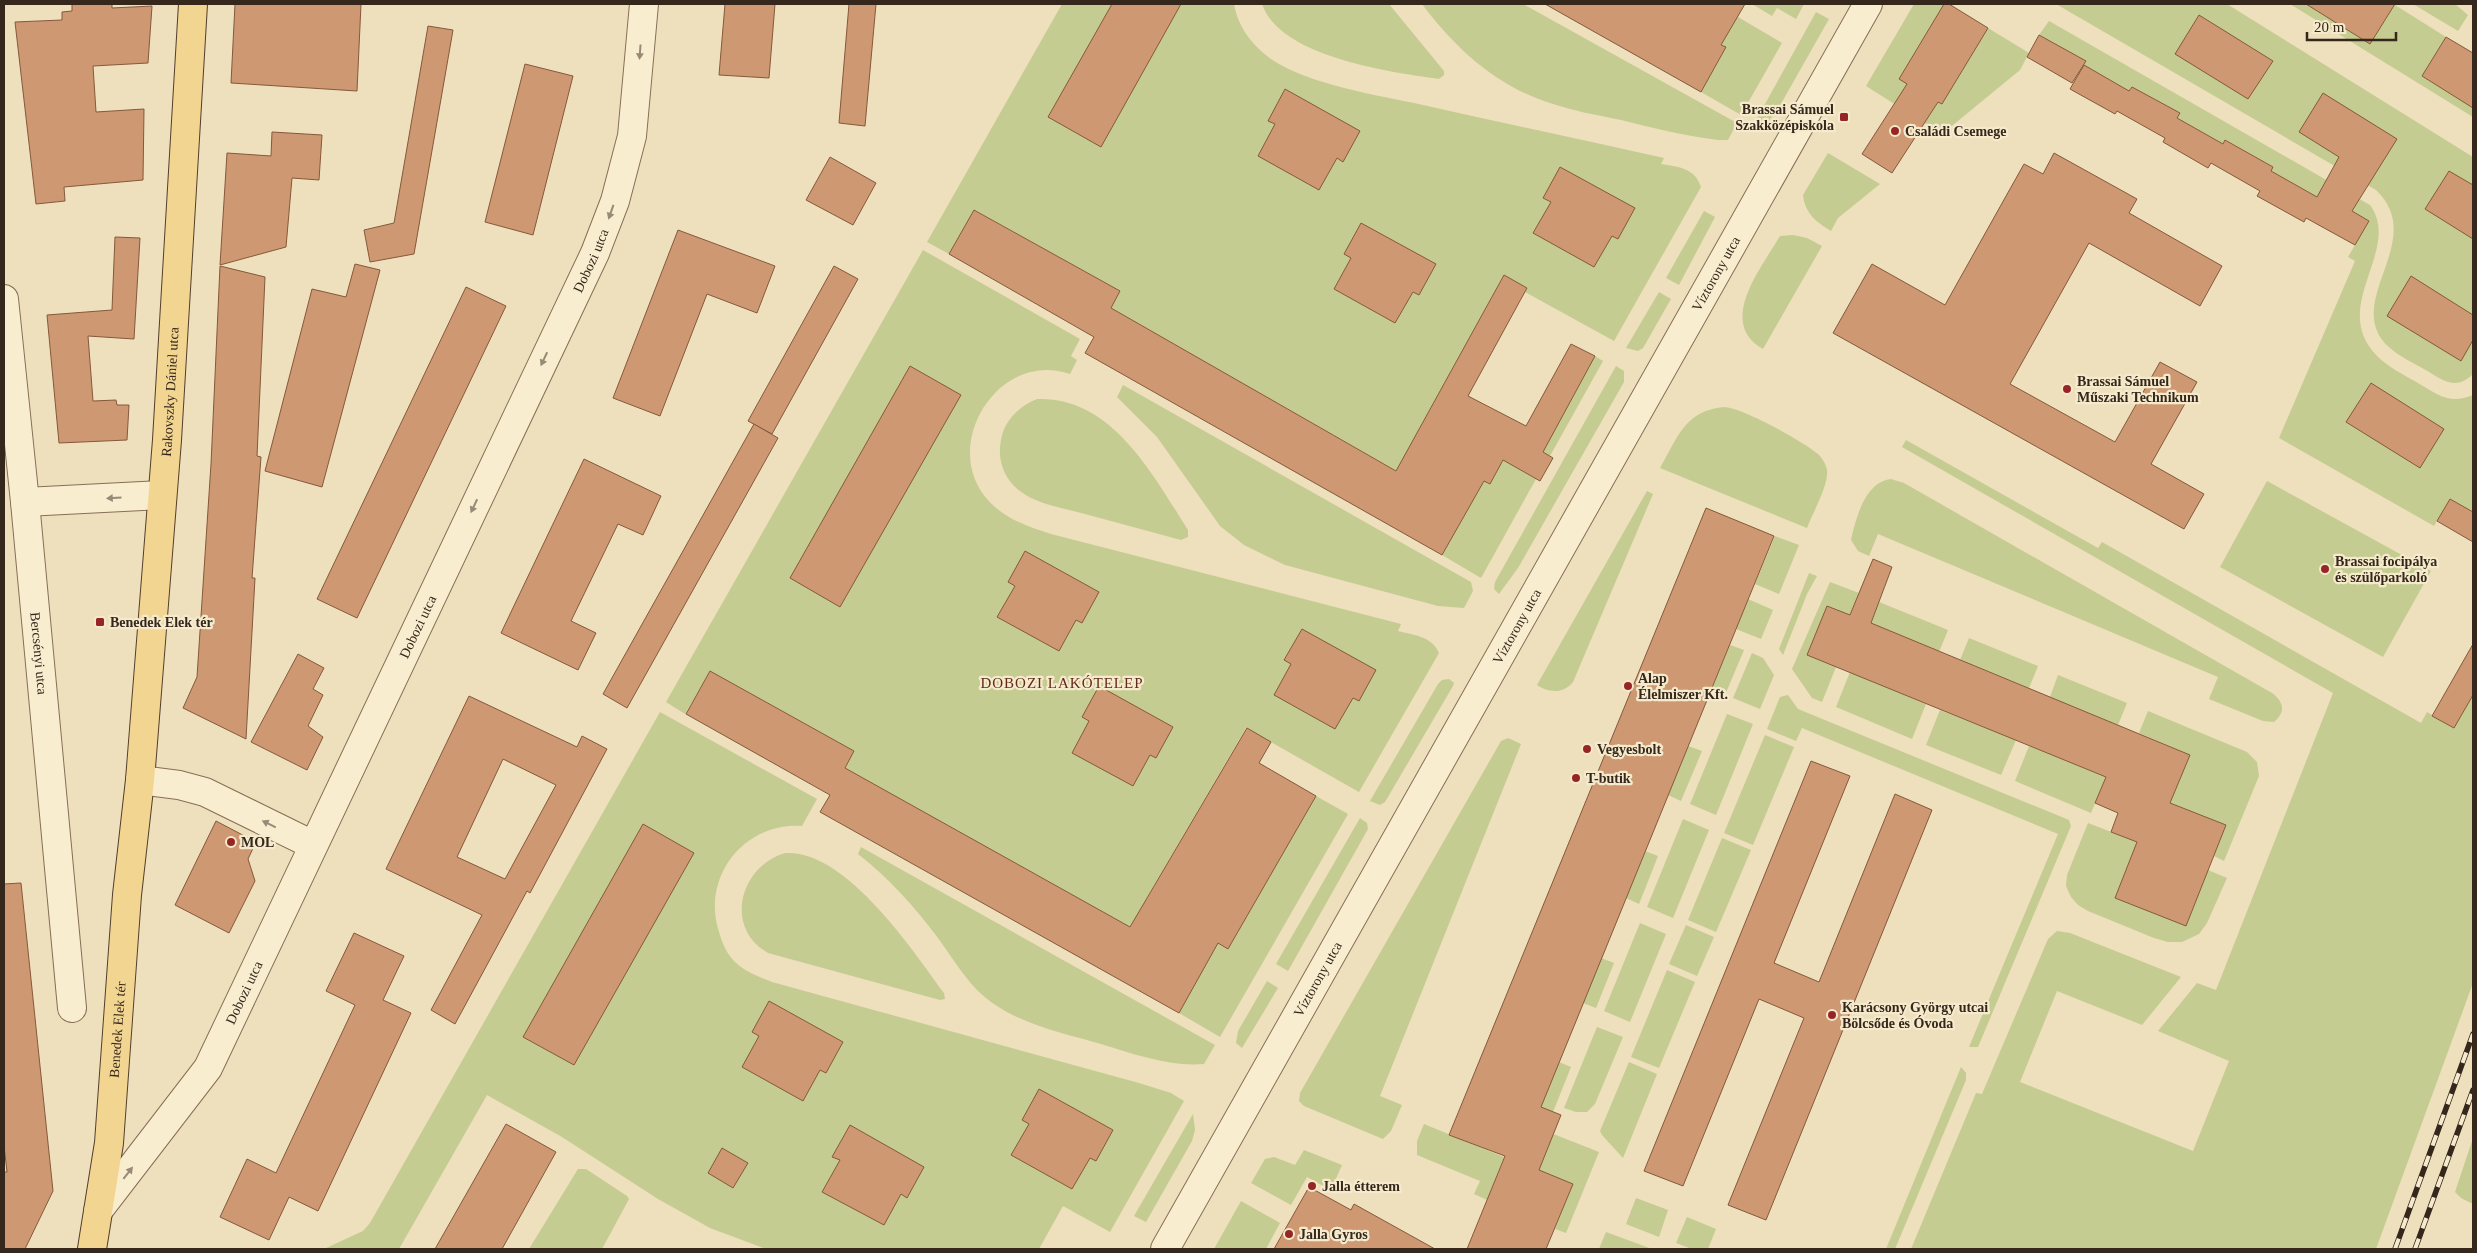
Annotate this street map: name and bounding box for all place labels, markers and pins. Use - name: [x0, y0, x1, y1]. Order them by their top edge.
- place label: Brassai Sámuel Szakközépiskola: [1735, 102, 1834, 133]
- marker: Brassai Sámuel Szakközépiskola: [1838, 111, 1850, 123]
- place label: Családi Csemege: [1905, 124, 2007, 139]
- marker: Családi Csemege: [1889, 125, 1901, 137]
- place label: Brassai Sámuel Műszaki Technikum: [2077, 374, 2199, 405]
- marker: Brassai Sámuel Műszaki Technikum: [2061, 383, 2073, 395]
- place label: Brassai focipálya és szülőparkoló: [2335, 554, 2437, 585]
- marker: Brassai focipálya és szülőparkoló: [2319, 563, 2331, 575]
- place label: Benedek Elek tér: [110, 615, 213, 630]
- marker: Benedek Elek tér: [94, 616, 106, 628]
- place label: Alap Élelmiszer Kft.: [1638, 671, 1728, 702]
- marker: Alap Élelmiszer Kft.: [1622, 680, 1634, 692]
- place label: Vegyesbolt: [1597, 742, 1661, 757]
- marker: Vegyesbolt: [1581, 743, 1593, 755]
- place label: T-butik: [1586, 771, 1631, 786]
- marker: T-butik: [1570, 772, 1582, 784]
- place label: MOL: [241, 835, 274, 850]
- marker: MOL: [225, 836, 237, 848]
- place label: Karácsony György utcai Bölcsőde és Óvoda: [1842, 1000, 1988, 1031]
- marker: Karácsony György utcai Bölcsőde és Óvoda: [1826, 1009, 1838, 1021]
- place label: Jalla étterem: [1322, 1179, 1400, 1194]
- marker: Jalla étterem: [1306, 1180, 1318, 1192]
- place label: Jalla Gyros: [1299, 1227, 1368, 1242]
- marker: Jalla Gyros: [1283, 1228, 1295, 1240]

